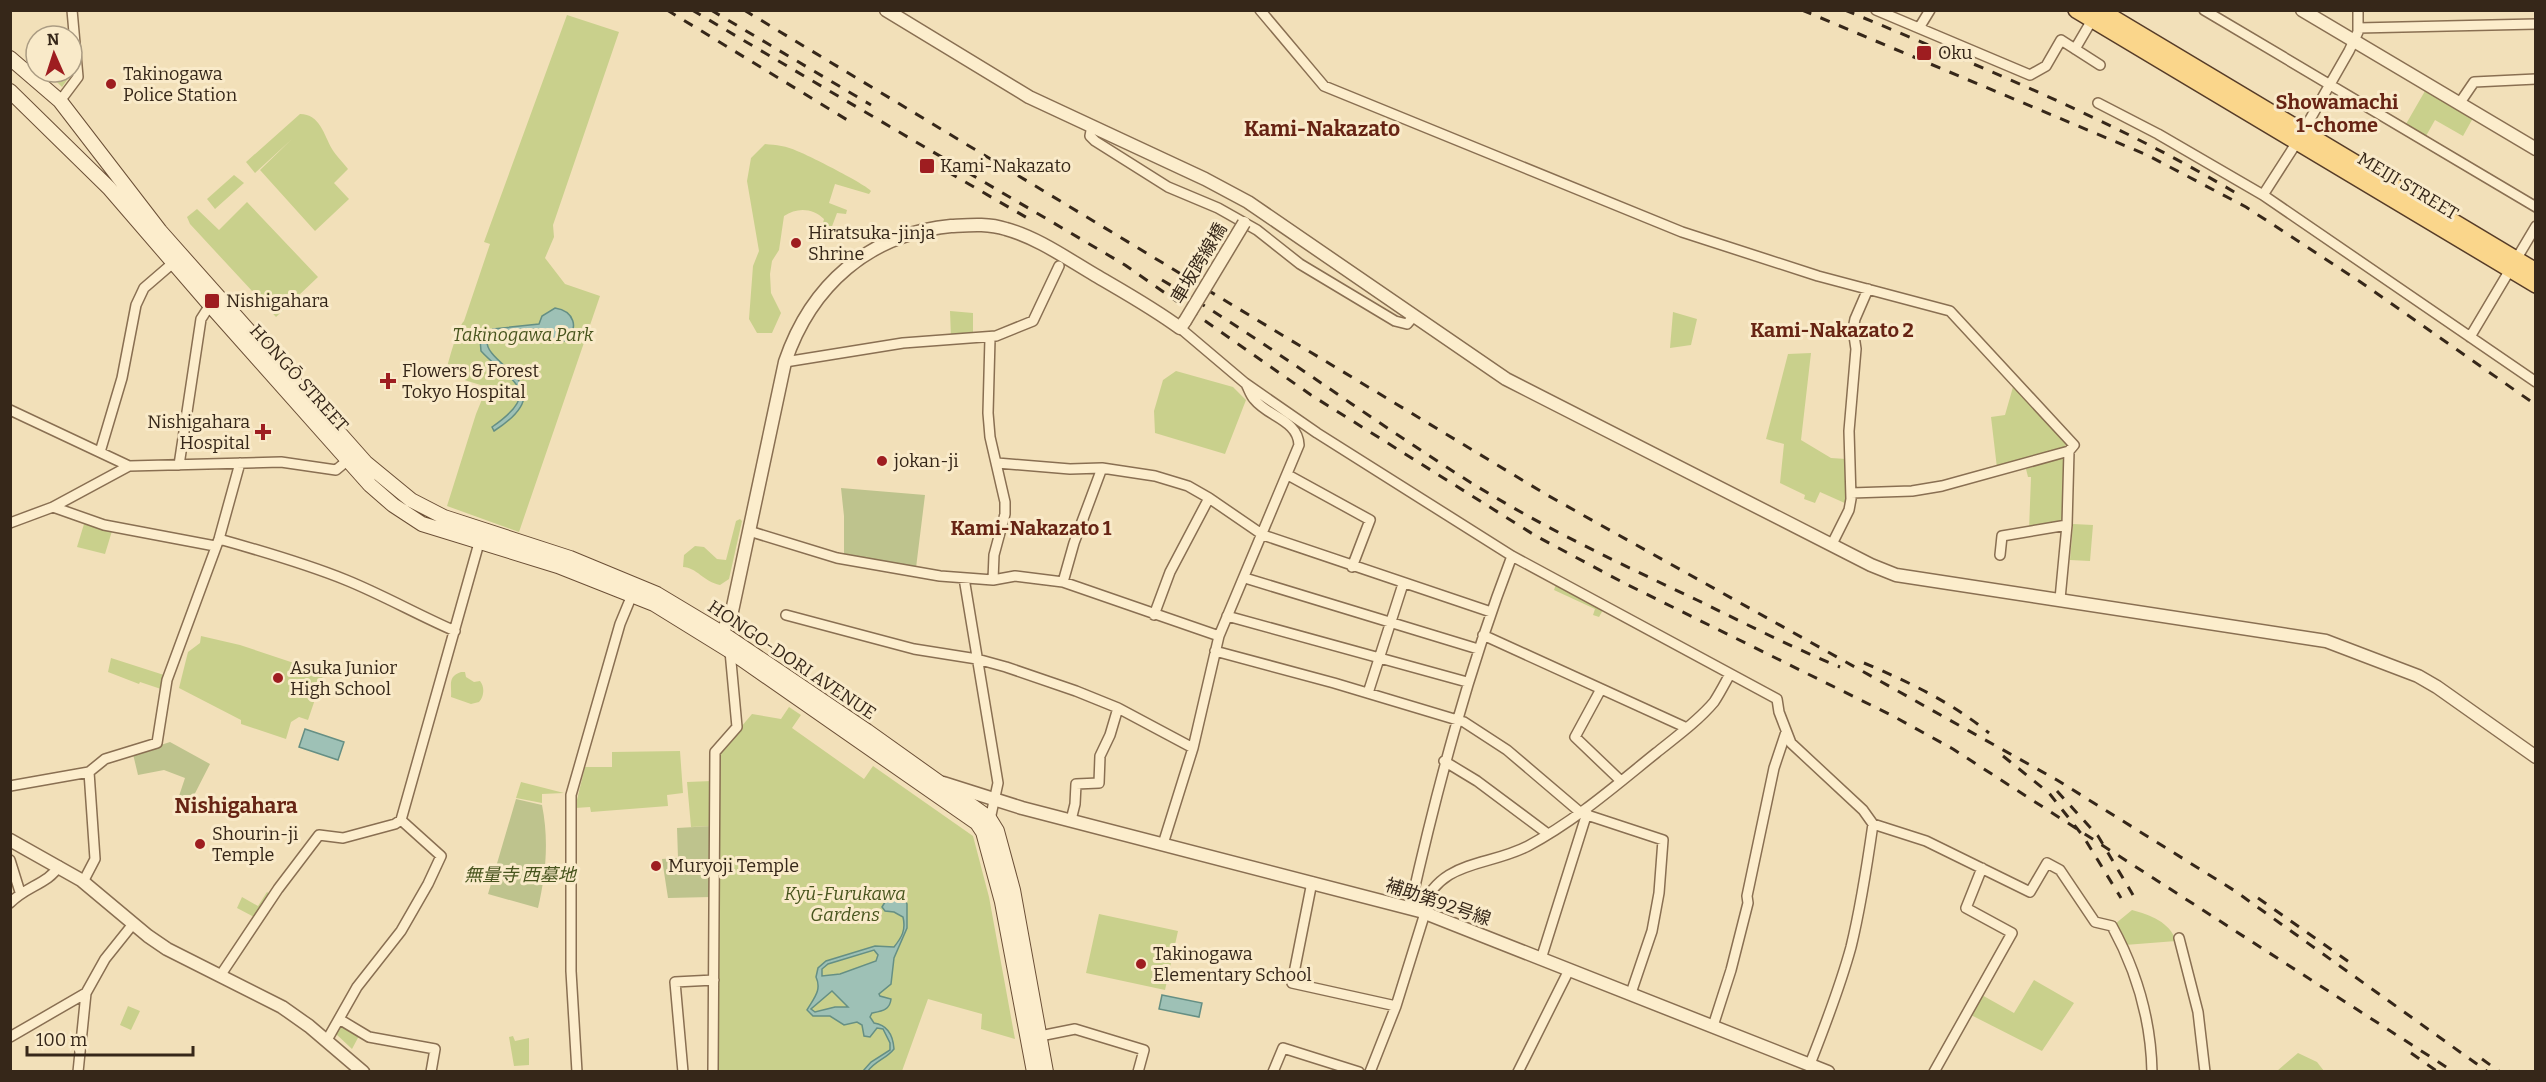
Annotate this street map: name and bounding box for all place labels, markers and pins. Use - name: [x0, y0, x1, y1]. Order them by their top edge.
- place label: Oku: [1938, 42, 1972, 64]
- marker: Oku: [1915, 44, 1933, 62]
- place label: Takinogawa Police Station: [123, 63, 238, 106]
- marker: Takinogawa Police Station: [104, 77, 118, 91]
- place label: Kami-Nakazato: [940, 155, 1071, 177]
- marker: Kami-Nakazato: [918, 157, 936, 175]
- place label: Hiratsuka-jinja Shrine: [808, 222, 935, 265]
- marker: Hiratsuka-jinja Shrine: [789, 236, 803, 250]
- place label: Nishigahara: [226, 290, 329, 312]
- marker: Nishigahara: [203, 292, 221, 310]
- place label: Flowers & Forest Tokyo Hospital: [402, 360, 540, 403]
- marker: Flowers & Forest Tokyo Hospital: [379, 372, 397, 390]
- place label: Nishigahara Hospital: [147, 411, 250, 454]
- marker: Nishigahara Hospital: [254, 423, 272, 441]
- place label: jokan-ji: [893, 450, 959, 472]
- marker: jokan-ji: [875, 454, 889, 468]
- place label: Asuka Junior High School: [290, 657, 397, 700]
- marker: Asuka Junior High School: [271, 671, 285, 685]
- place label: Shourin-ji Temple: [212, 823, 298, 866]
- marker: Shourin-ji Temple: [193, 837, 207, 851]
- place label: Muryoji Temple: [668, 855, 799, 877]
- marker: Muryoji Temple: [649, 859, 663, 873]
- place label: Takinogawa Elementary School: [1153, 943, 1312, 986]
- marker: Takinogawa Elementary School: [1134, 957, 1148, 971]

